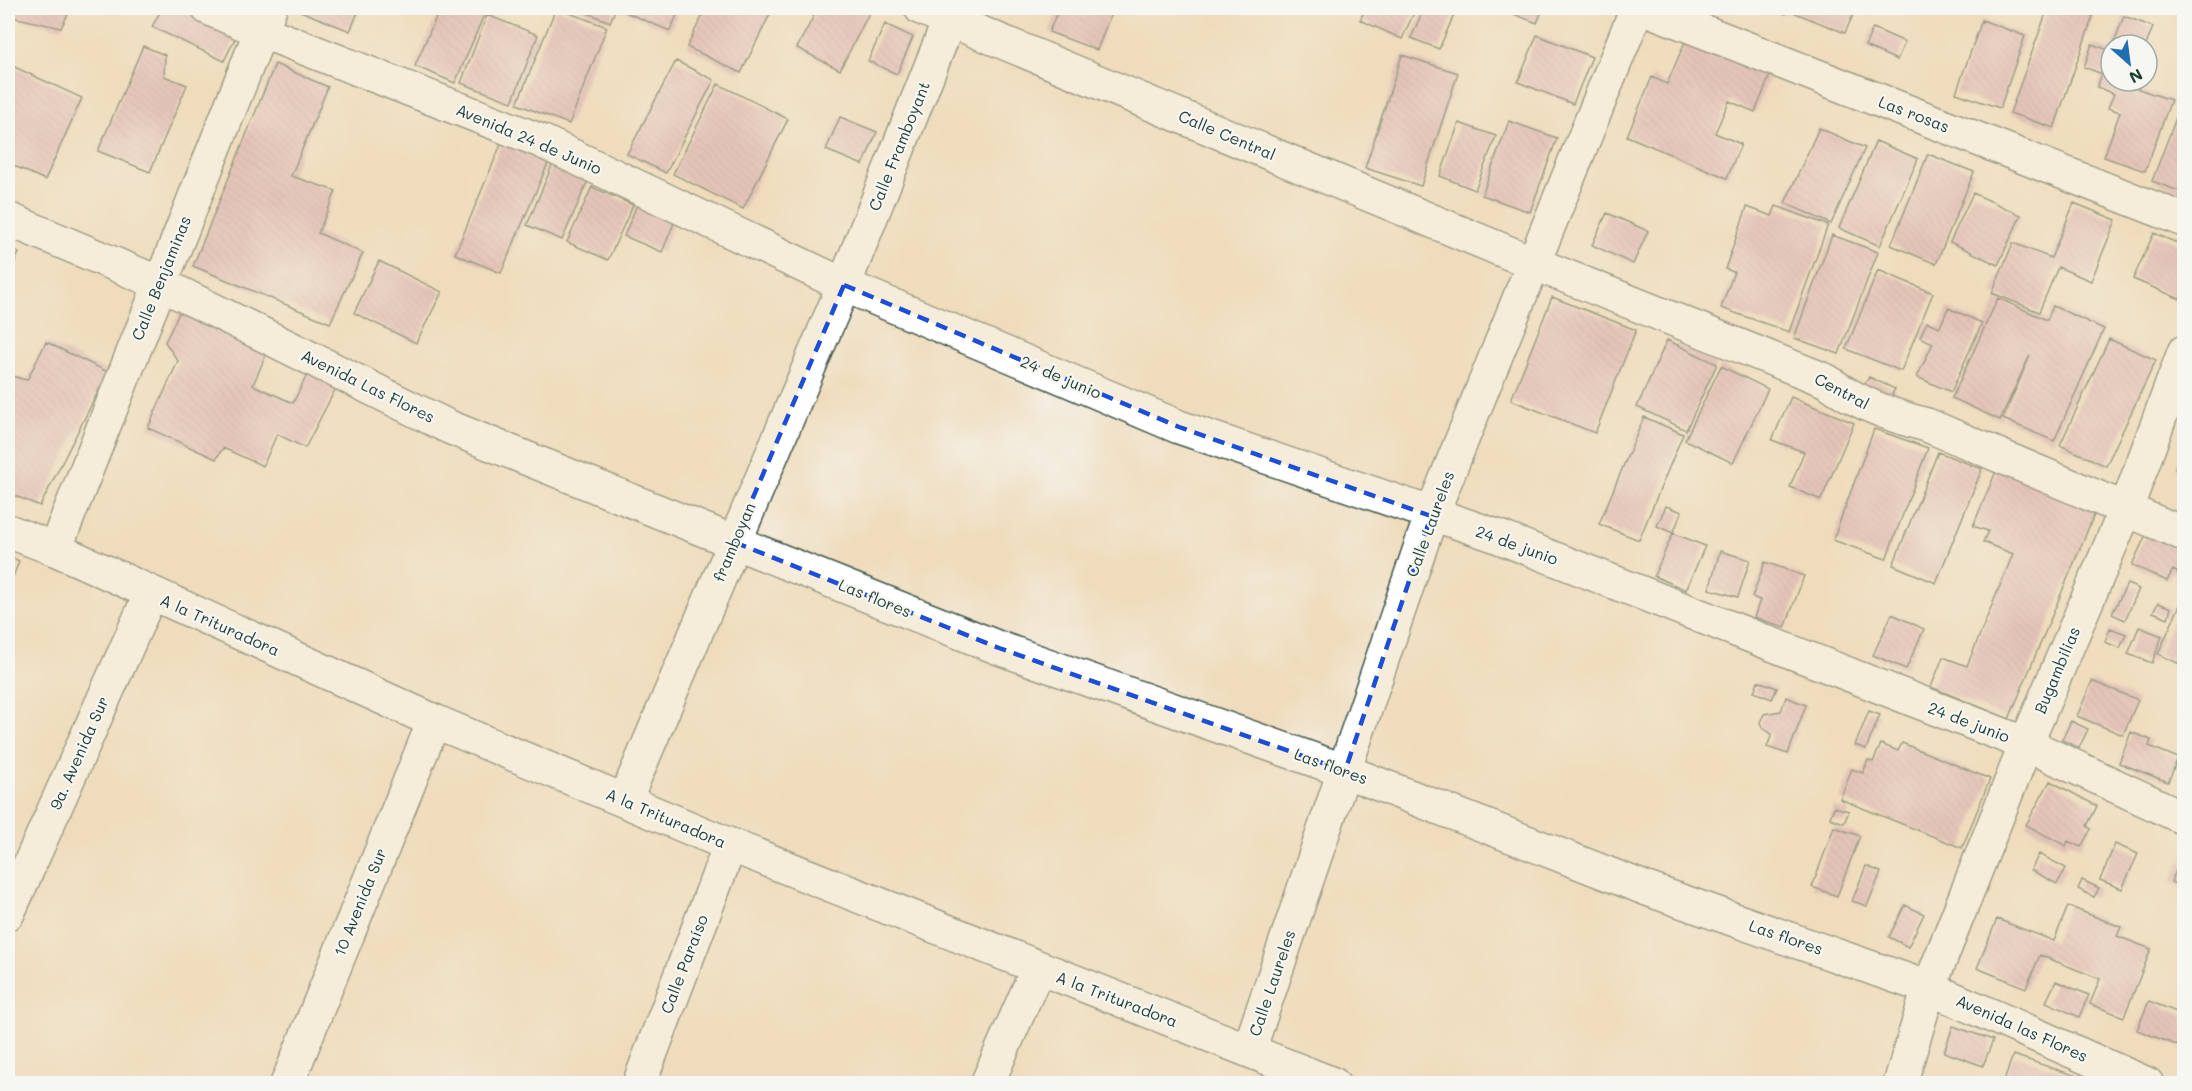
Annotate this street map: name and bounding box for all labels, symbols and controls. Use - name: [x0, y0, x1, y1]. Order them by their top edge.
- north arrow: [2099, 33, 2159, 93]
- text: N: [2126, 65, 2147, 89]
- street label: Calle Framboyant: [863, 78, 934, 214]
- street label: Las rosas: [1876, 90, 1953, 137]
- street label: Avenida 24 de Junio: [453, 98, 605, 179]
- street label: Calle Central: [1175, 105, 1279, 164]
- street label: Calle Benjaminas: [126, 212, 195, 343]
- street label: Avenida Las Flores: [298, 344, 439, 427]
- street label: 24 de junio: [1018, 350, 1105, 403]
- street label: Central: [1811, 367, 1873, 414]
- street label: Calle Laureles: [1401, 468, 1458, 580]
- street label: framboyan: [707, 499, 760, 584]
- street label: 24 de junio: [1473, 520, 1561, 569]
- street label: Las flores: [836, 573, 915, 622]
- street label: A la Trituradora: [157, 589, 283, 660]
- street label: Bugambilias: [2029, 623, 2084, 716]
- street label: 9a. Avenida Sur: [44, 693, 113, 813]
- street label: 24 de junio: [1925, 696, 2013, 747]
- street label: Las flores: [1292, 743, 1371, 789]
- street label: A la Trituradora: [603, 783, 729, 852]
- street label: 10 Avenida Sur: [328, 845, 391, 959]
- street label: Calle Paraíso: [655, 911, 712, 1016]
- street label: Las flores: [1746, 914, 1826, 959]
- street label: Calle Laureles: [1243, 927, 1300, 1039]
- street label: A la Trituradora: [1053, 966, 1181, 1031]
- street label: Avenida las Flores: [1953, 989, 2091, 1066]

